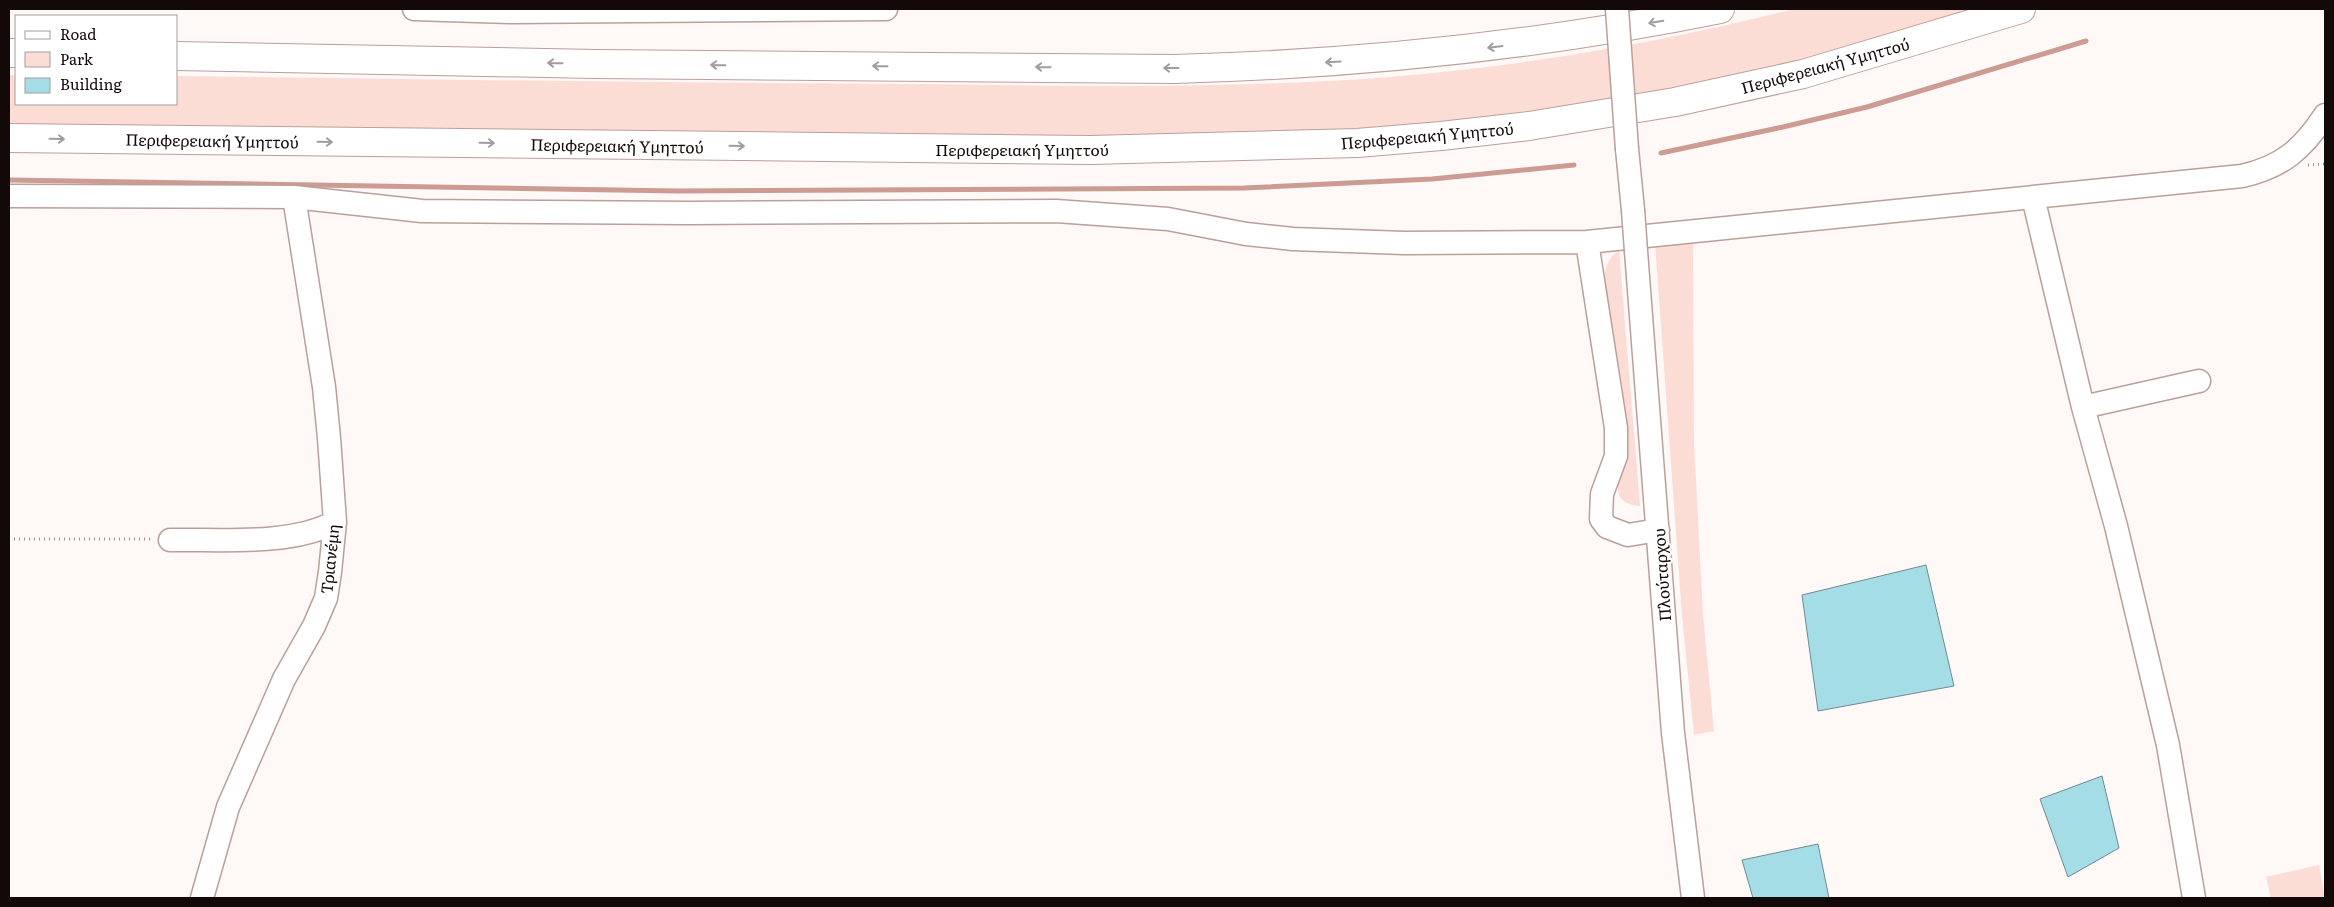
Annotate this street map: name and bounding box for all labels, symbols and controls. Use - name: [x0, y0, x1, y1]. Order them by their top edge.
- legend: [15, 15, 178, 105]
- one-way arrow: [1648, 17, 1664, 27]
- text: Road: [60, 22, 96, 45]
- street label: Περιφερειακή Υμηττού: [1738, 31, 1912, 99]
- one-way arrow: [1487, 42, 1503, 52]
- text: Park: [60, 47, 94, 70]
- one-way arrow: [548, 58, 564, 68]
- one-way arrow: [1326, 58, 1342, 67]
- one-way arrow: [710, 60, 726, 70]
- one-way arrow: [873, 61, 889, 71]
- one-way arrow: [1035, 63, 1051, 72]
- one-way arrow: [1163, 63, 1180, 73]
- text: Building: [60, 72, 122, 95]
- street label: Περιφερειακή Υμηττού: [1340, 115, 1514, 155]
- street label: Περιφερειακή Υμηττού: [125, 126, 299, 154]
- street label: Περιφερειακή Υμηττού: [530, 131, 704, 159]
- one-way arrow: [49, 134, 65, 144]
- one-way arrow: [317, 137, 333, 146]
- street label: Περιφερειακή Υμηττού: [935, 137, 1109, 161]
- one-way arrow: [479, 138, 495, 148]
- one-way arrow: [729, 141, 745, 151]
- street label: Τριανέμη: [313, 523, 345, 595]
- street label: Πλούταρχου: [1646, 528, 1676, 622]

